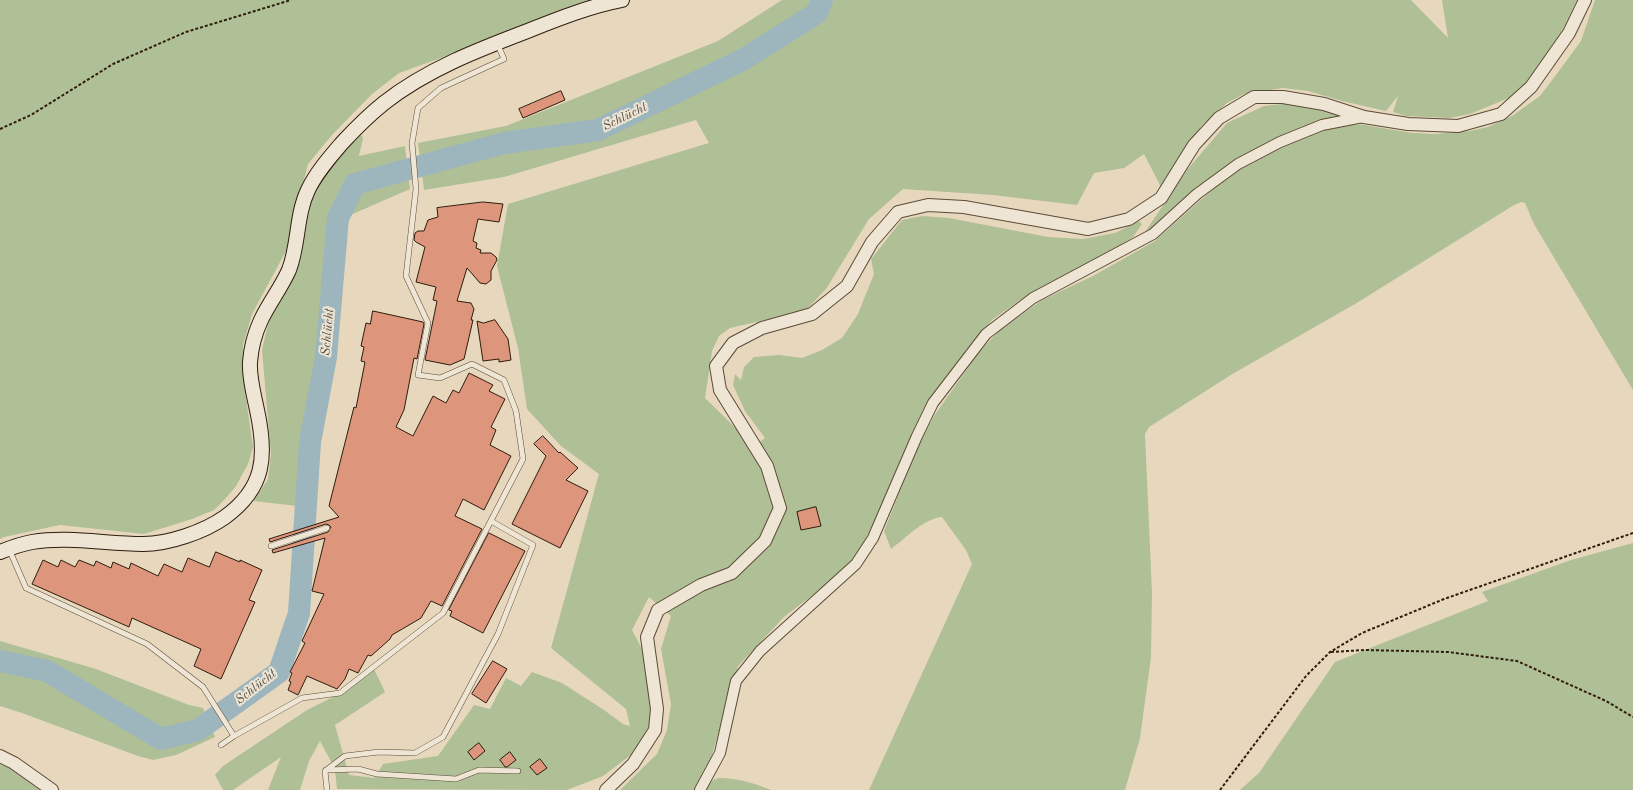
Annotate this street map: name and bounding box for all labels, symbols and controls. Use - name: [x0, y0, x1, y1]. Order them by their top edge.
- water label: Schlücht: [600, 100, 650, 134]
- water label: Schlücht: [318, 308, 338, 356]
- water label: Schlücht: [232, 666, 280, 708]

